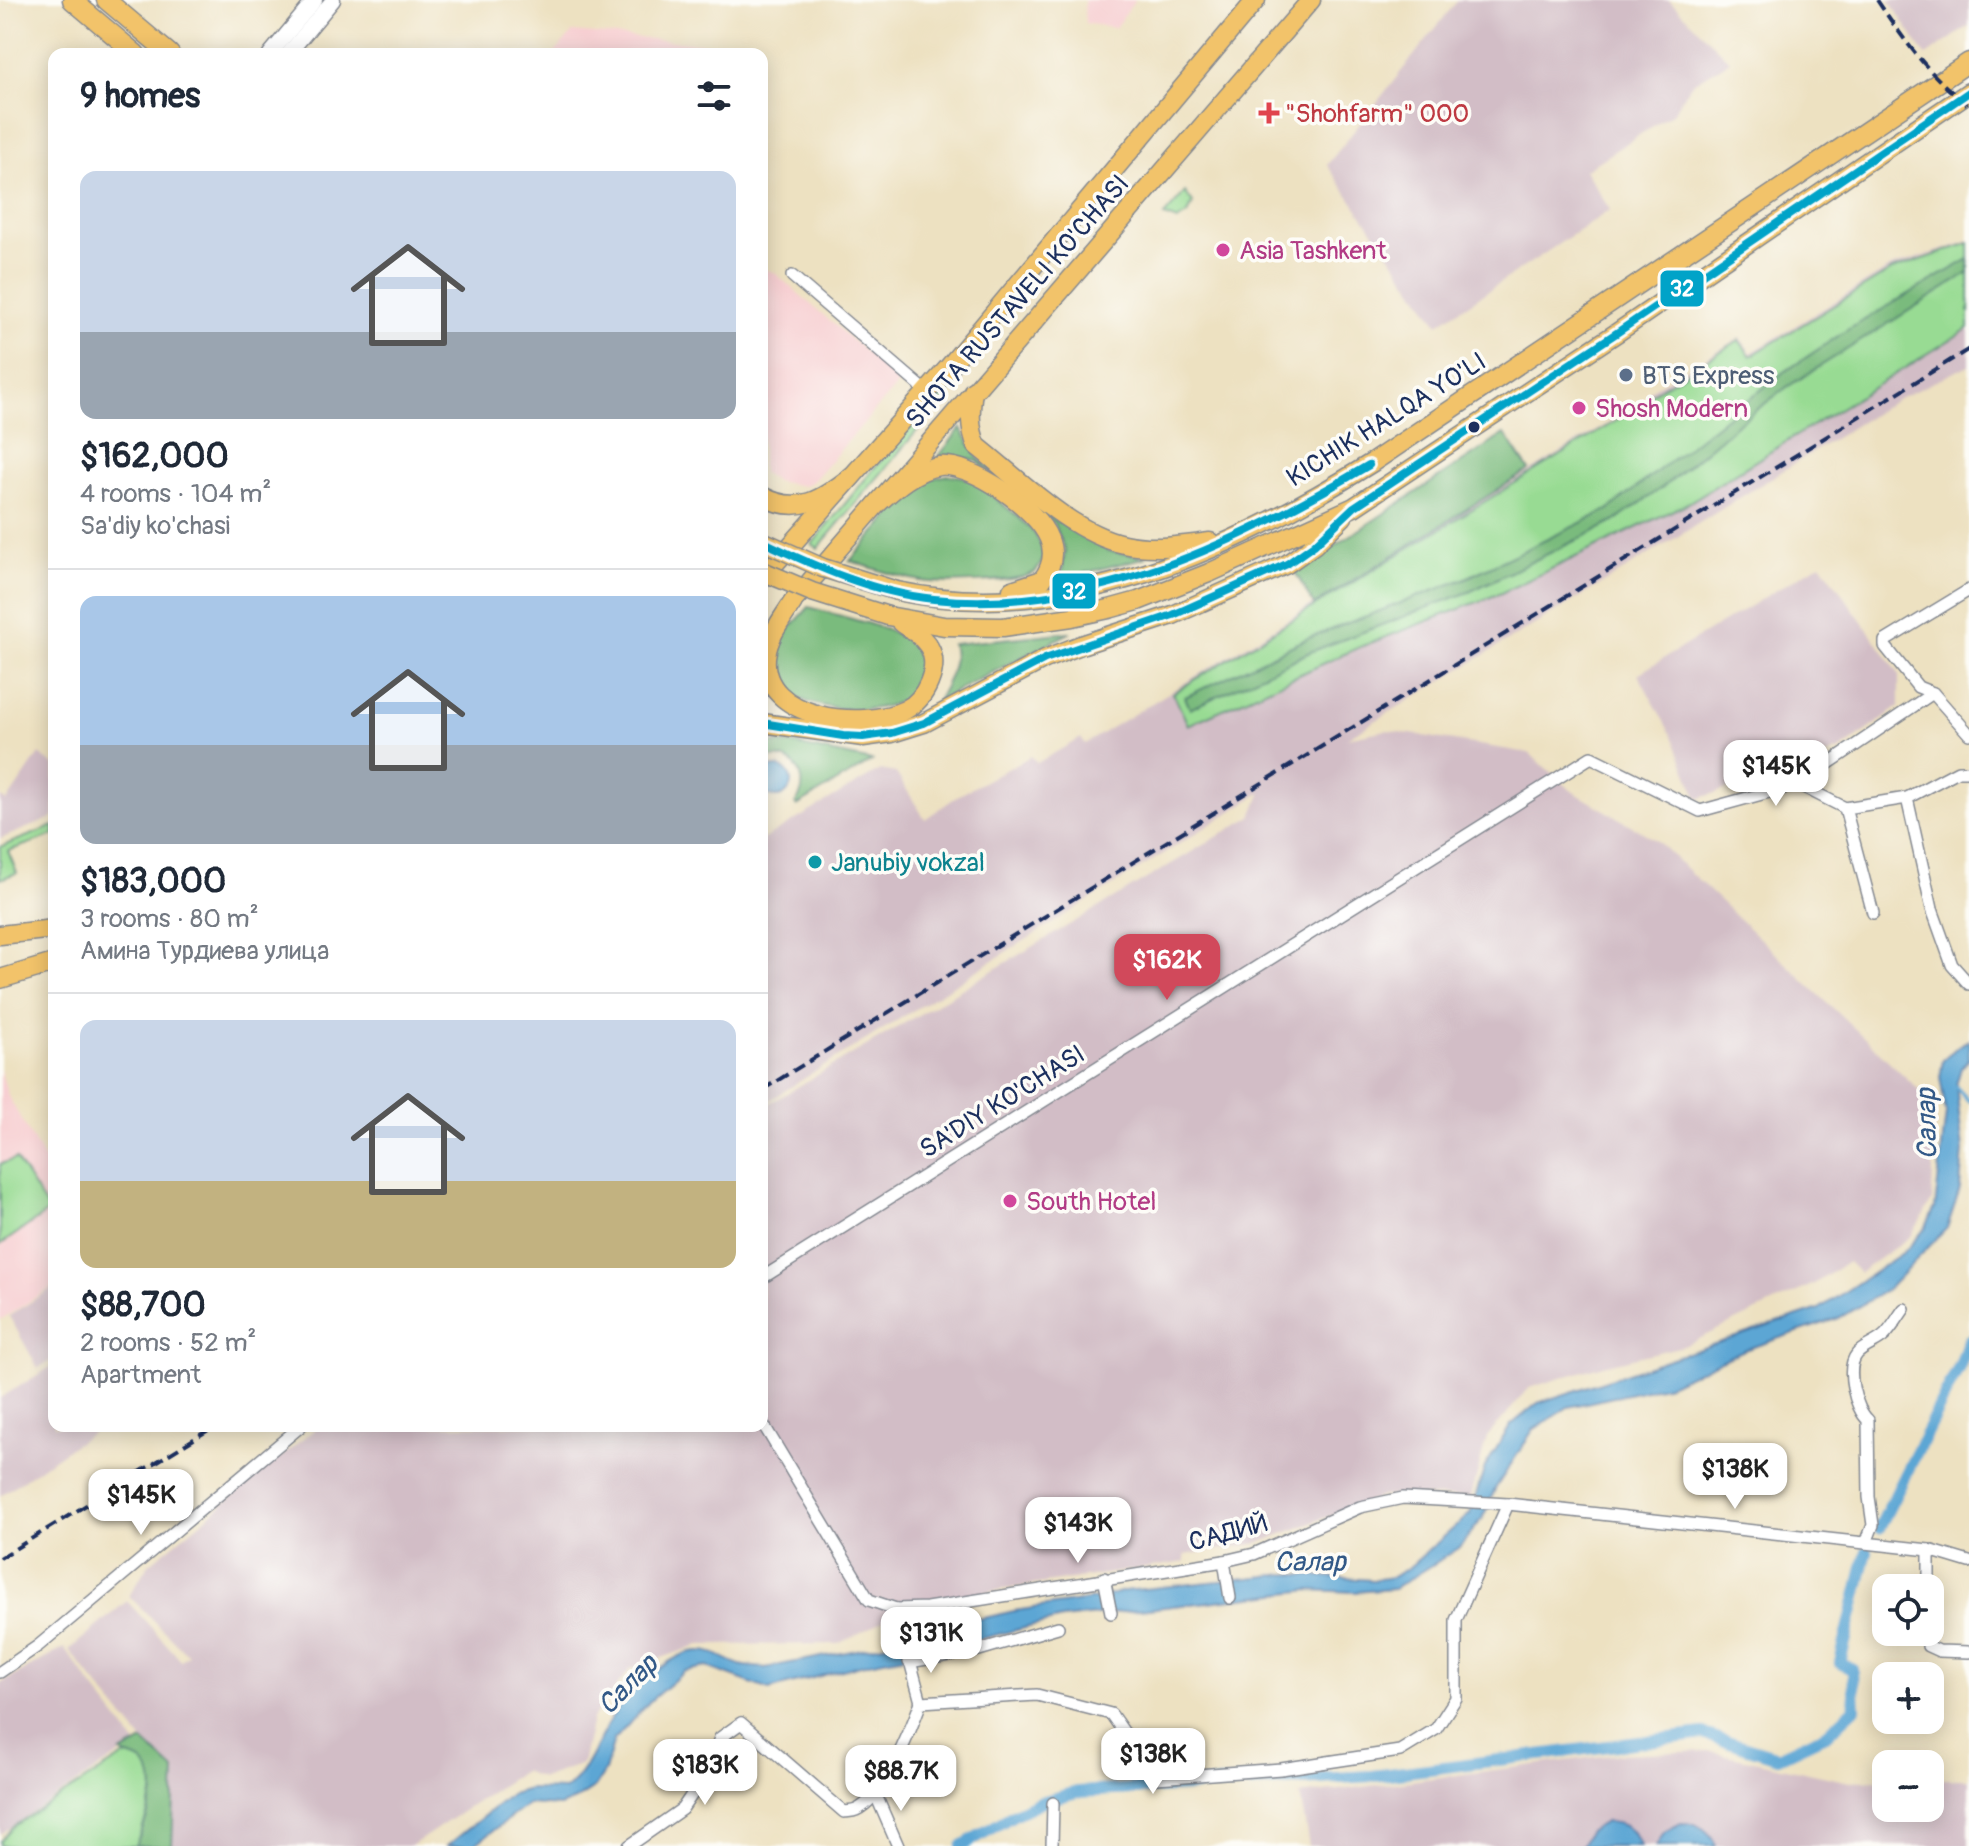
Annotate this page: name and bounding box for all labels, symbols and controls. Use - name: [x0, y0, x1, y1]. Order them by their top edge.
- icon: filters: [692, 74, 736, 118]
- text: 9 homes: [80, 75, 200, 118]
- place label: "Shohfarm" OOO: [1285, 98, 1469, 130]
- marker: "Shohfarm" OOO: [1260, 104, 1278, 122]
- street label: SHOTA RUSTAVELI KO'CHASI: [899, 169, 1136, 435]
- icon: home: [336, 223, 480, 367]
- place label: Asia Tashkent: [1239, 235, 1387, 267]
- marker: Asia Tashkent: [1214, 241, 1232, 259]
- line badge: 32: [1659, 269, 1705, 308]
- text: 32: [1670, 275, 1694, 303]
- street label: KICHIK HALQA YO'LI: [1281, 346, 1492, 494]
- place label: BTS Express: [1642, 360, 1775, 392]
- marker: BTS Express: [1617, 366, 1635, 384]
- place label: Shosh Modern: [1595, 393, 1748, 425]
- marker: Shosh Modern: [1570, 399, 1588, 417]
- unlabelled marker: [1466, 419, 1482, 435]
- text: $162,000: [80, 435, 229, 478]
- text: 4 rooms · 104 m²: [80, 478, 271, 510]
- text: Sa'diy ko'chasi: [80, 510, 230, 542]
- line badge: 32: [1051, 572, 1097, 610]
- text: 32: [1062, 578, 1086, 606]
- icon: home: [336, 648, 480, 792]
- pin: $145K: [1720, 740, 1832, 808]
- text: $145K: [1741, 750, 1811, 782]
- place label: Janubiy vokzal: [831, 847, 985, 879]
- marker: Janubiy vokzal: [806, 853, 824, 871]
- text: $183,000: [80, 860, 226, 903]
- text: 3 rooms · 80 m²: [80, 903, 259, 935]
- pin: $162K: [1111, 934, 1223, 1002]
- text: Амина Турдиева улица: [80, 935, 329, 967]
- text: $162K: [1132, 944, 1202, 976]
- street label: SA'DIY KO'CHASI: [914, 1038, 1091, 1165]
- icon: home: [336, 1072, 480, 1216]
- water label: Салар: [1909, 1086, 1946, 1160]
- place label: South Hotel: [1026, 1186, 1156, 1218]
- marker: South Hotel: [1001, 1192, 1019, 1210]
- text: $88,700: [80, 1284, 206, 1327]
- text: 2 rooms · 52 m²: [80, 1327, 256, 1359]
- text: Apartment: [80, 1359, 201, 1391]
- pin: $138K: [1679, 1443, 1791, 1511]
- text: $138K: [1701, 1453, 1769, 1485]
- pin: $145K: [85, 1469, 197, 1537]
- text: $145K: [106, 1479, 176, 1511]
- pin: $143K: [1022, 1497, 1134, 1565]
- text: $143K: [1043, 1507, 1113, 1539]
- street label: САДИЙ: [1186, 1507, 1271, 1559]
- water label: Салар: [1274, 1545, 1347, 1580]
- map controls: [1872, 1574, 1944, 1822]
- button: locate: [1872, 1574, 1944, 1646]
- pin: $131K: [875, 1607, 987, 1675]
- text: $131K: [899, 1617, 963, 1649]
- water label: Салар: [590, 1646, 667, 1723]
- button: +: [1872, 1662, 1944, 1734]
- pin: $138K: [1097, 1728, 1209, 1796]
- text: $138K: [1119, 1738, 1187, 1770]
- pin: $183K: [649, 1739, 761, 1807]
- pin: $88.7K: [836, 1745, 966, 1813]
- text: $183K: [671, 1749, 739, 1781]
- button: −: [1872, 1750, 1944, 1822]
- text: $88.7K: [863, 1755, 939, 1787]

